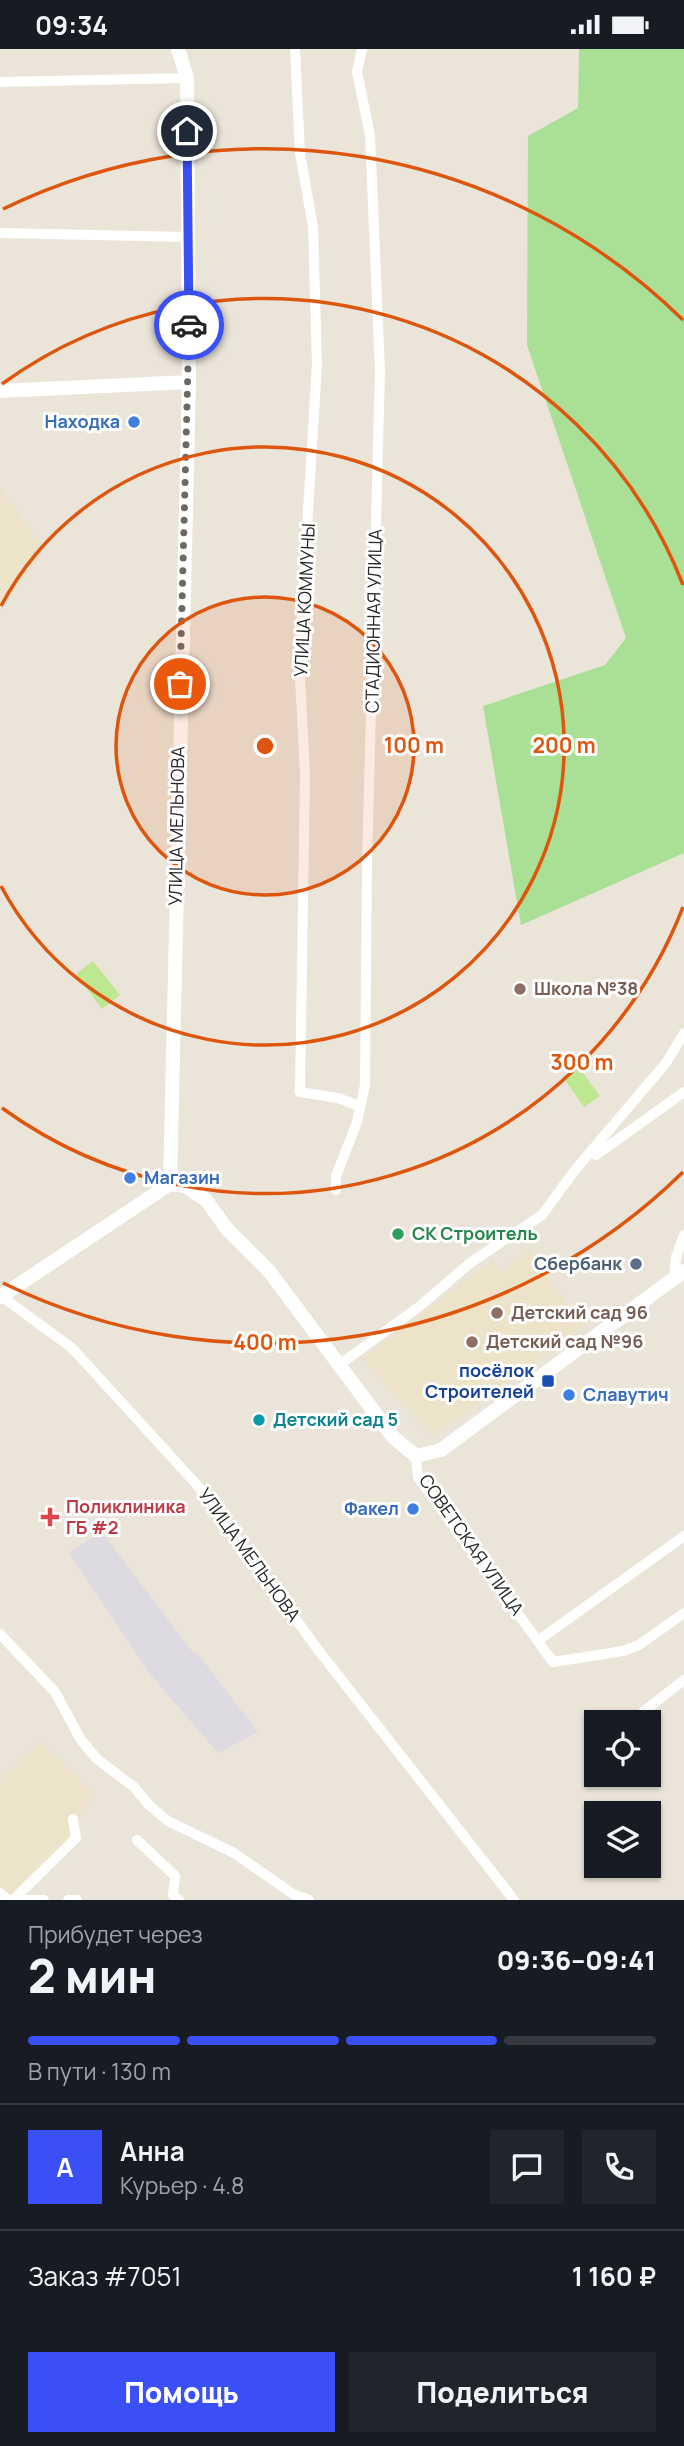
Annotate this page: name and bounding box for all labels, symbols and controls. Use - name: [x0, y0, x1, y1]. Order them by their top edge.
- text: 09:34: [35, 7, 108, 43]
- pin: [157, 101, 217, 161]
- icon: home: [168, 112, 206, 150]
- courier: [154, 290, 224, 360]
- icon: car: [170, 306, 208, 344]
- place label: Находка: [44, 409, 120, 433]
- marker: Находка: [126, 414, 142, 430]
- street label: УЛИЦА КОММУНЫ: [288, 523, 320, 677]
- street label: СТАДИОННАЯ УЛИЦА: [359, 528, 387, 713]
- pin: [150, 654, 210, 714]
- icon: bag: [161, 665, 199, 703]
- text: 100 m: [384, 731, 444, 759]
- text: 200 m: [532, 731, 596, 759]
- centre of rings: [253, 734, 277, 758]
- street label: УЛИЦА МЕЛЬНОВА: [163, 745, 189, 906]
- place label: Школа №38: [534, 976, 638, 1000]
- marker: Школа №38: [512, 981, 528, 997]
- text: 300 m: [551, 1048, 613, 1076]
- place label: Магазин: [144, 1165, 220, 1189]
- marker: Магазин: [122, 1170, 138, 1186]
- place label: СК Строитель: [412, 1221, 538, 1245]
- marker: СК Строитель: [390, 1226, 406, 1242]
- place label: Сбербанк: [534, 1251, 623, 1275]
- marker: Сбербанк: [628, 1256, 644, 1272]
- place label: Детский сад 96: [511, 1300, 648, 1324]
- marker: Детский сад 96: [489, 1305, 505, 1321]
- text: 400 m: [233, 1328, 297, 1356]
- place label: Детский сад №96: [486, 1329, 643, 1353]
- marker: Детский сад №96: [464, 1334, 480, 1350]
- place label: посёлок Строителей: [425, 1358, 535, 1403]
- marker: посёлок Строителей: [540, 1373, 556, 1389]
- place label: Славутич: [583, 1382, 669, 1406]
- marker: Славутич: [561, 1387, 577, 1403]
- place label: Детский сад 5: [273, 1407, 398, 1431]
- marker: Детский сад 5: [251, 1412, 267, 1428]
- street label: СОВЕТСКАЯ УЛИЦА: [414, 1469, 530, 1620]
- street label: УЛИЦА МЕЛЬНОВА: [193, 1483, 307, 1626]
- place label: Поликлиника ГБ #2: [66, 1494, 186, 1539]
- place label: Факел: [344, 1496, 399, 1520]
- marker: Факел: [405, 1501, 421, 1517]
- marker: Поликлиника ГБ #2: [40, 1507, 60, 1527]
- map controls: [584, 1710, 661, 1878]
- button: locate: [584, 1710, 661, 1787]
- button: layers: [584, 1801, 661, 1878]
- text: Прибудет через: [28, 1918, 203, 1950]
- text: 09:36–09:41: [497, 1942, 656, 1978]
- text: 2 мин: [28, 1944, 156, 2007]
- text: В пути · 130 m: [28, 2055, 171, 2087]
- button: chat: [490, 2130, 564, 2204]
- button: phone: [582, 2130, 656, 2204]
- text: Анна: [120, 2133, 185, 2169]
- text: А: [56, 2149, 74, 2185]
- text: Курьер · 4.8: [120, 2169, 244, 2201]
- text: Заказ #7051: [28, 2258, 182, 2294]
- text: 1 160 ₽: [572, 2258, 656, 2294]
- button: Помощь: [28, 2352, 335, 2432]
- button: Поделиться: [349, 2352, 656, 2432]

